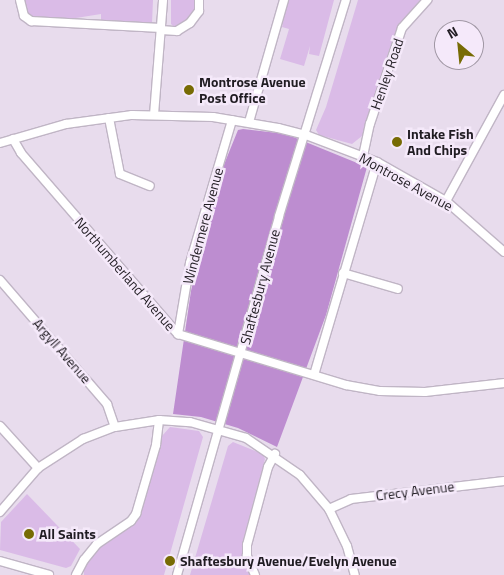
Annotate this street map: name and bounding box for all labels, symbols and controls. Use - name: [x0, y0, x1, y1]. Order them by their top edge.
- north arrow: [434, 20, 484, 70]
- text: N: [443, 21, 461, 44]
- street label: Henley Road: [367, 36, 407, 112]
- place label: Montrose Avenue Post Office: [199, 74, 306, 106]
- marker: Montrose Avenue Post Office: [183, 84, 195, 96]
- place label: Intake Fish And Chips: [407, 126, 474, 158]
- marker: Intake Fish And Chips: [391, 136, 403, 148]
- street label: Montrose Avenue: [356, 149, 456, 215]
- street label: Windermere Avenue: [179, 166, 227, 286]
- street label: Northumberland Avenue: [71, 214, 179, 334]
- street label: Shaftesbury Avenue: [237, 228, 283, 346]
- street label: Argyll Avenue: [29, 315, 95, 387]
- street label: Crecy Avenue: [375, 478, 455, 504]
- place label: All Saints: [39, 526, 96, 542]
- marker: All Saints: [23, 528, 35, 540]
- place label: Shaftesbury Avenue/Evelyn Avenue: [180, 553, 397, 569]
- marker: Shaftesbury Avenue/Evelyn Avenue: [164, 555, 176, 567]

